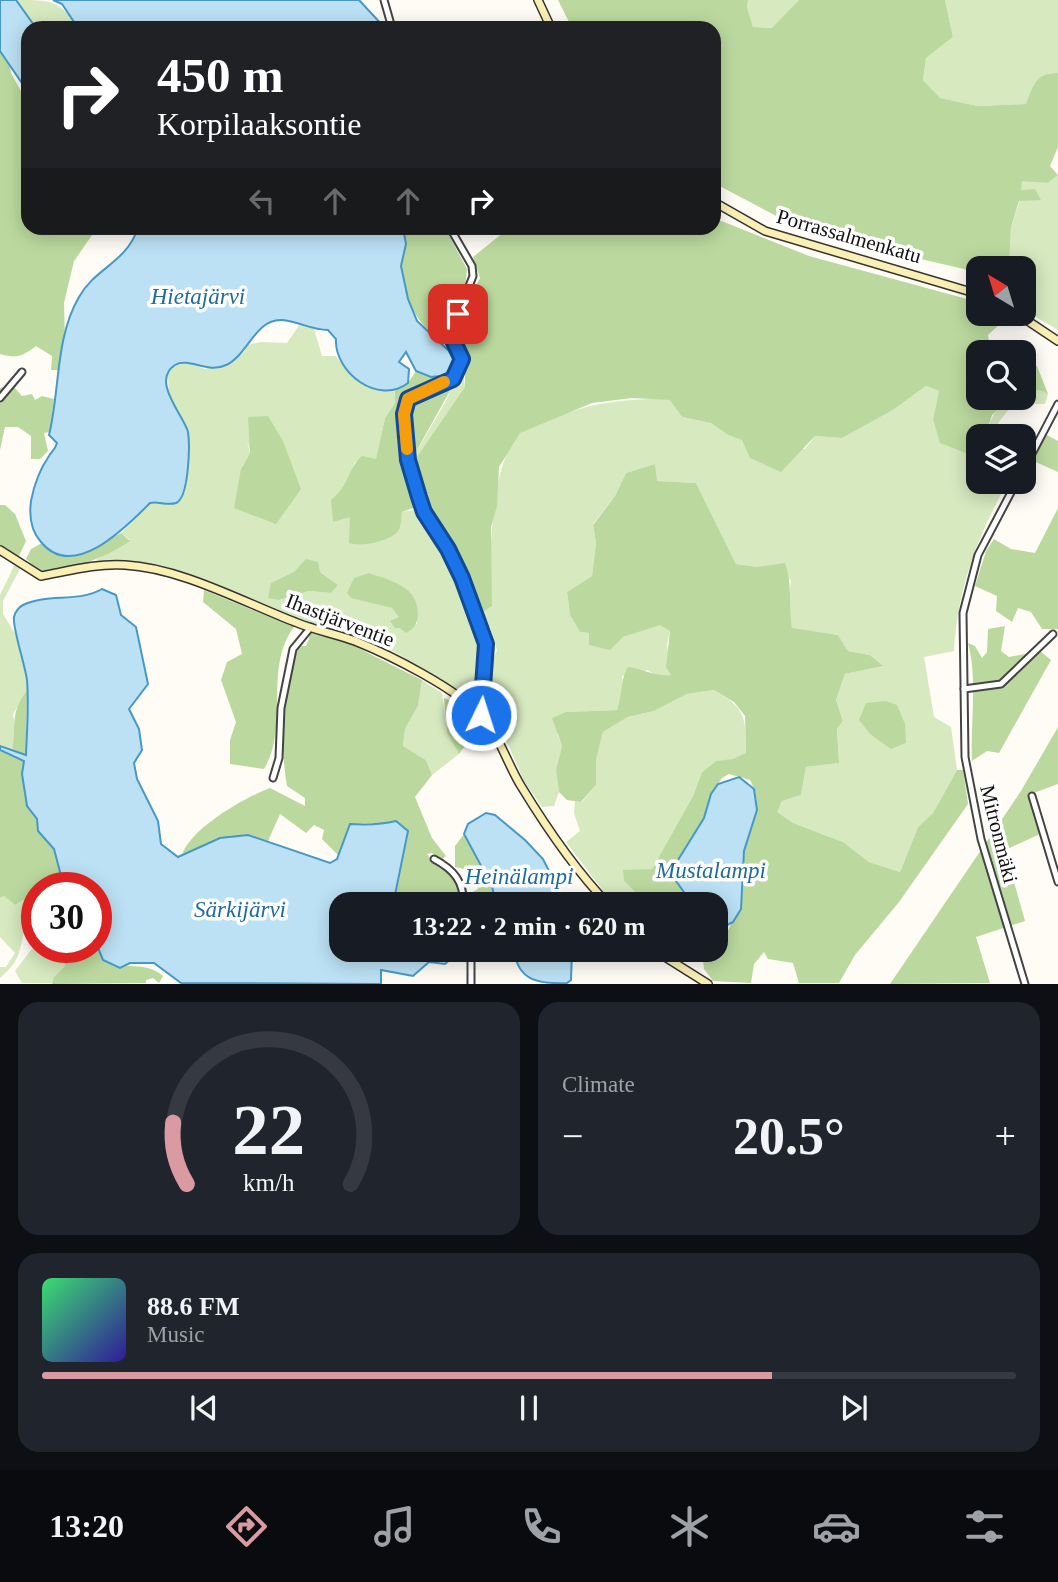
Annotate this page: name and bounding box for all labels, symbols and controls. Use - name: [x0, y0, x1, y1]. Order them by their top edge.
- text: 450 m: [157, 48, 284, 103]
- icon: right: [42, 49, 133, 140]
- text: Korpilaaksontie: [157, 106, 361, 142]
- icon: left: [243, 182, 281, 220]
- icon: ahead: [316, 182, 354, 220]
- icon: ahead: [389, 182, 427, 220]
- icon: right: [462, 182, 500, 220]
- street label: Porrassalmenkatu: [774, 204, 925, 268]
- north arrow: [966, 256, 1036, 326]
- map controls: [966, 256, 1036, 494]
- water label: Hietajärvi: [150, 284, 245, 309]
- pin: [428, 284, 488, 344]
- icon: arrive: [439, 295, 477, 333]
- button: search: [966, 340, 1036, 410]
- button: layers: [966, 424, 1036, 494]
- street label: Ihastjärventie: [282, 588, 398, 652]
- position arrow: [444, 678, 518, 752]
- street label: Mitronmäki: [975, 782, 1023, 886]
- water label: Mustalampi: [655, 858, 766, 883]
- water label: Heinälampi: [464, 864, 573, 889]
- speed limit sign: 30: [21, 872, 112, 963]
- water label: Särkijärvi: [194, 897, 286, 922]
- text: 13:22 · 2 min · 620 m: [412, 912, 646, 941]
- text: Climate: [562, 1072, 635, 1097]
- text: 22: [233, 1090, 305, 1171]
- text: 20.5°: [733, 1108, 845, 1165]
- text: −: [562, 1115, 583, 1157]
- text: +: [995, 1115, 1016, 1157]
- text: km/h: [243, 1169, 295, 1196]
- text: 88.6 FM: [147, 1292, 239, 1321]
- text: Music: [147, 1322, 205, 1347]
- icon: previous: [185, 1389, 223, 1427]
- icon: pause: [510, 1389, 548, 1427]
- icon: next: [835, 1389, 873, 1427]
- icon: directions: [222, 1502, 271, 1551]
- icon: music: [370, 1502, 419, 1551]
- icon: phone: [517, 1502, 566, 1551]
- icon: climate: [665, 1502, 714, 1551]
- icon: car: [812, 1502, 861, 1551]
- icon: filters: [960, 1502, 1009, 1551]
- text: 13:20: [49, 1508, 124, 1544]

